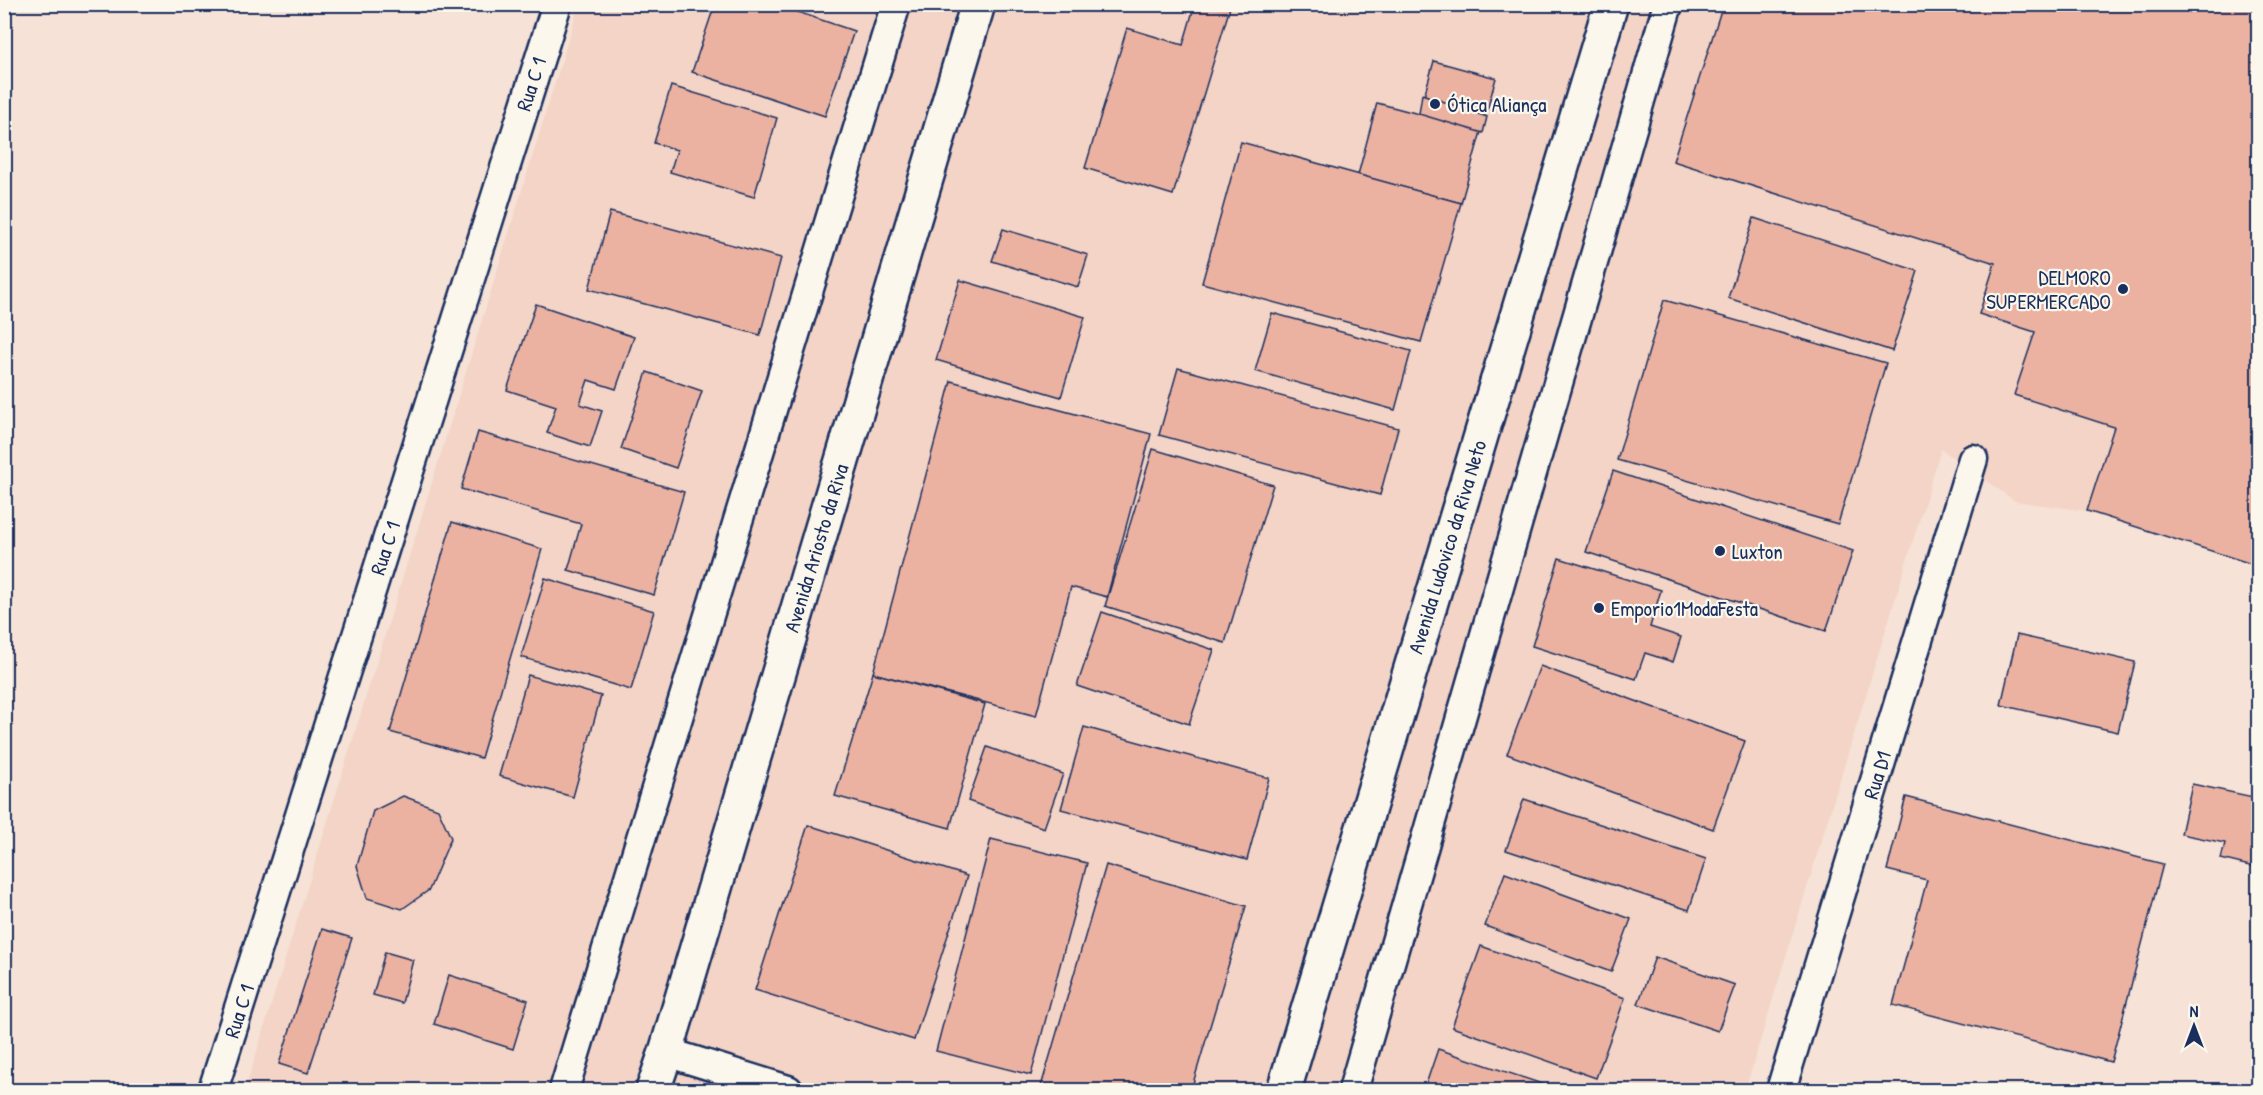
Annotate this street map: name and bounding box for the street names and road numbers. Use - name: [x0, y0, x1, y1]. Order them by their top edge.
- street label: Rua C 1: [509, 53, 553, 115]
- street label: Avenida Ludovico da Riva Neto: [1401, 437, 1493, 657]
- street label: Avenida Ariosto da Riva: [777, 460, 855, 636]
- street label: Rua C 1: [363, 517, 407, 579]
- street label: Rua D1: [1856, 748, 1898, 802]
- street label: Rua C 1: [217, 980, 261, 1042]

